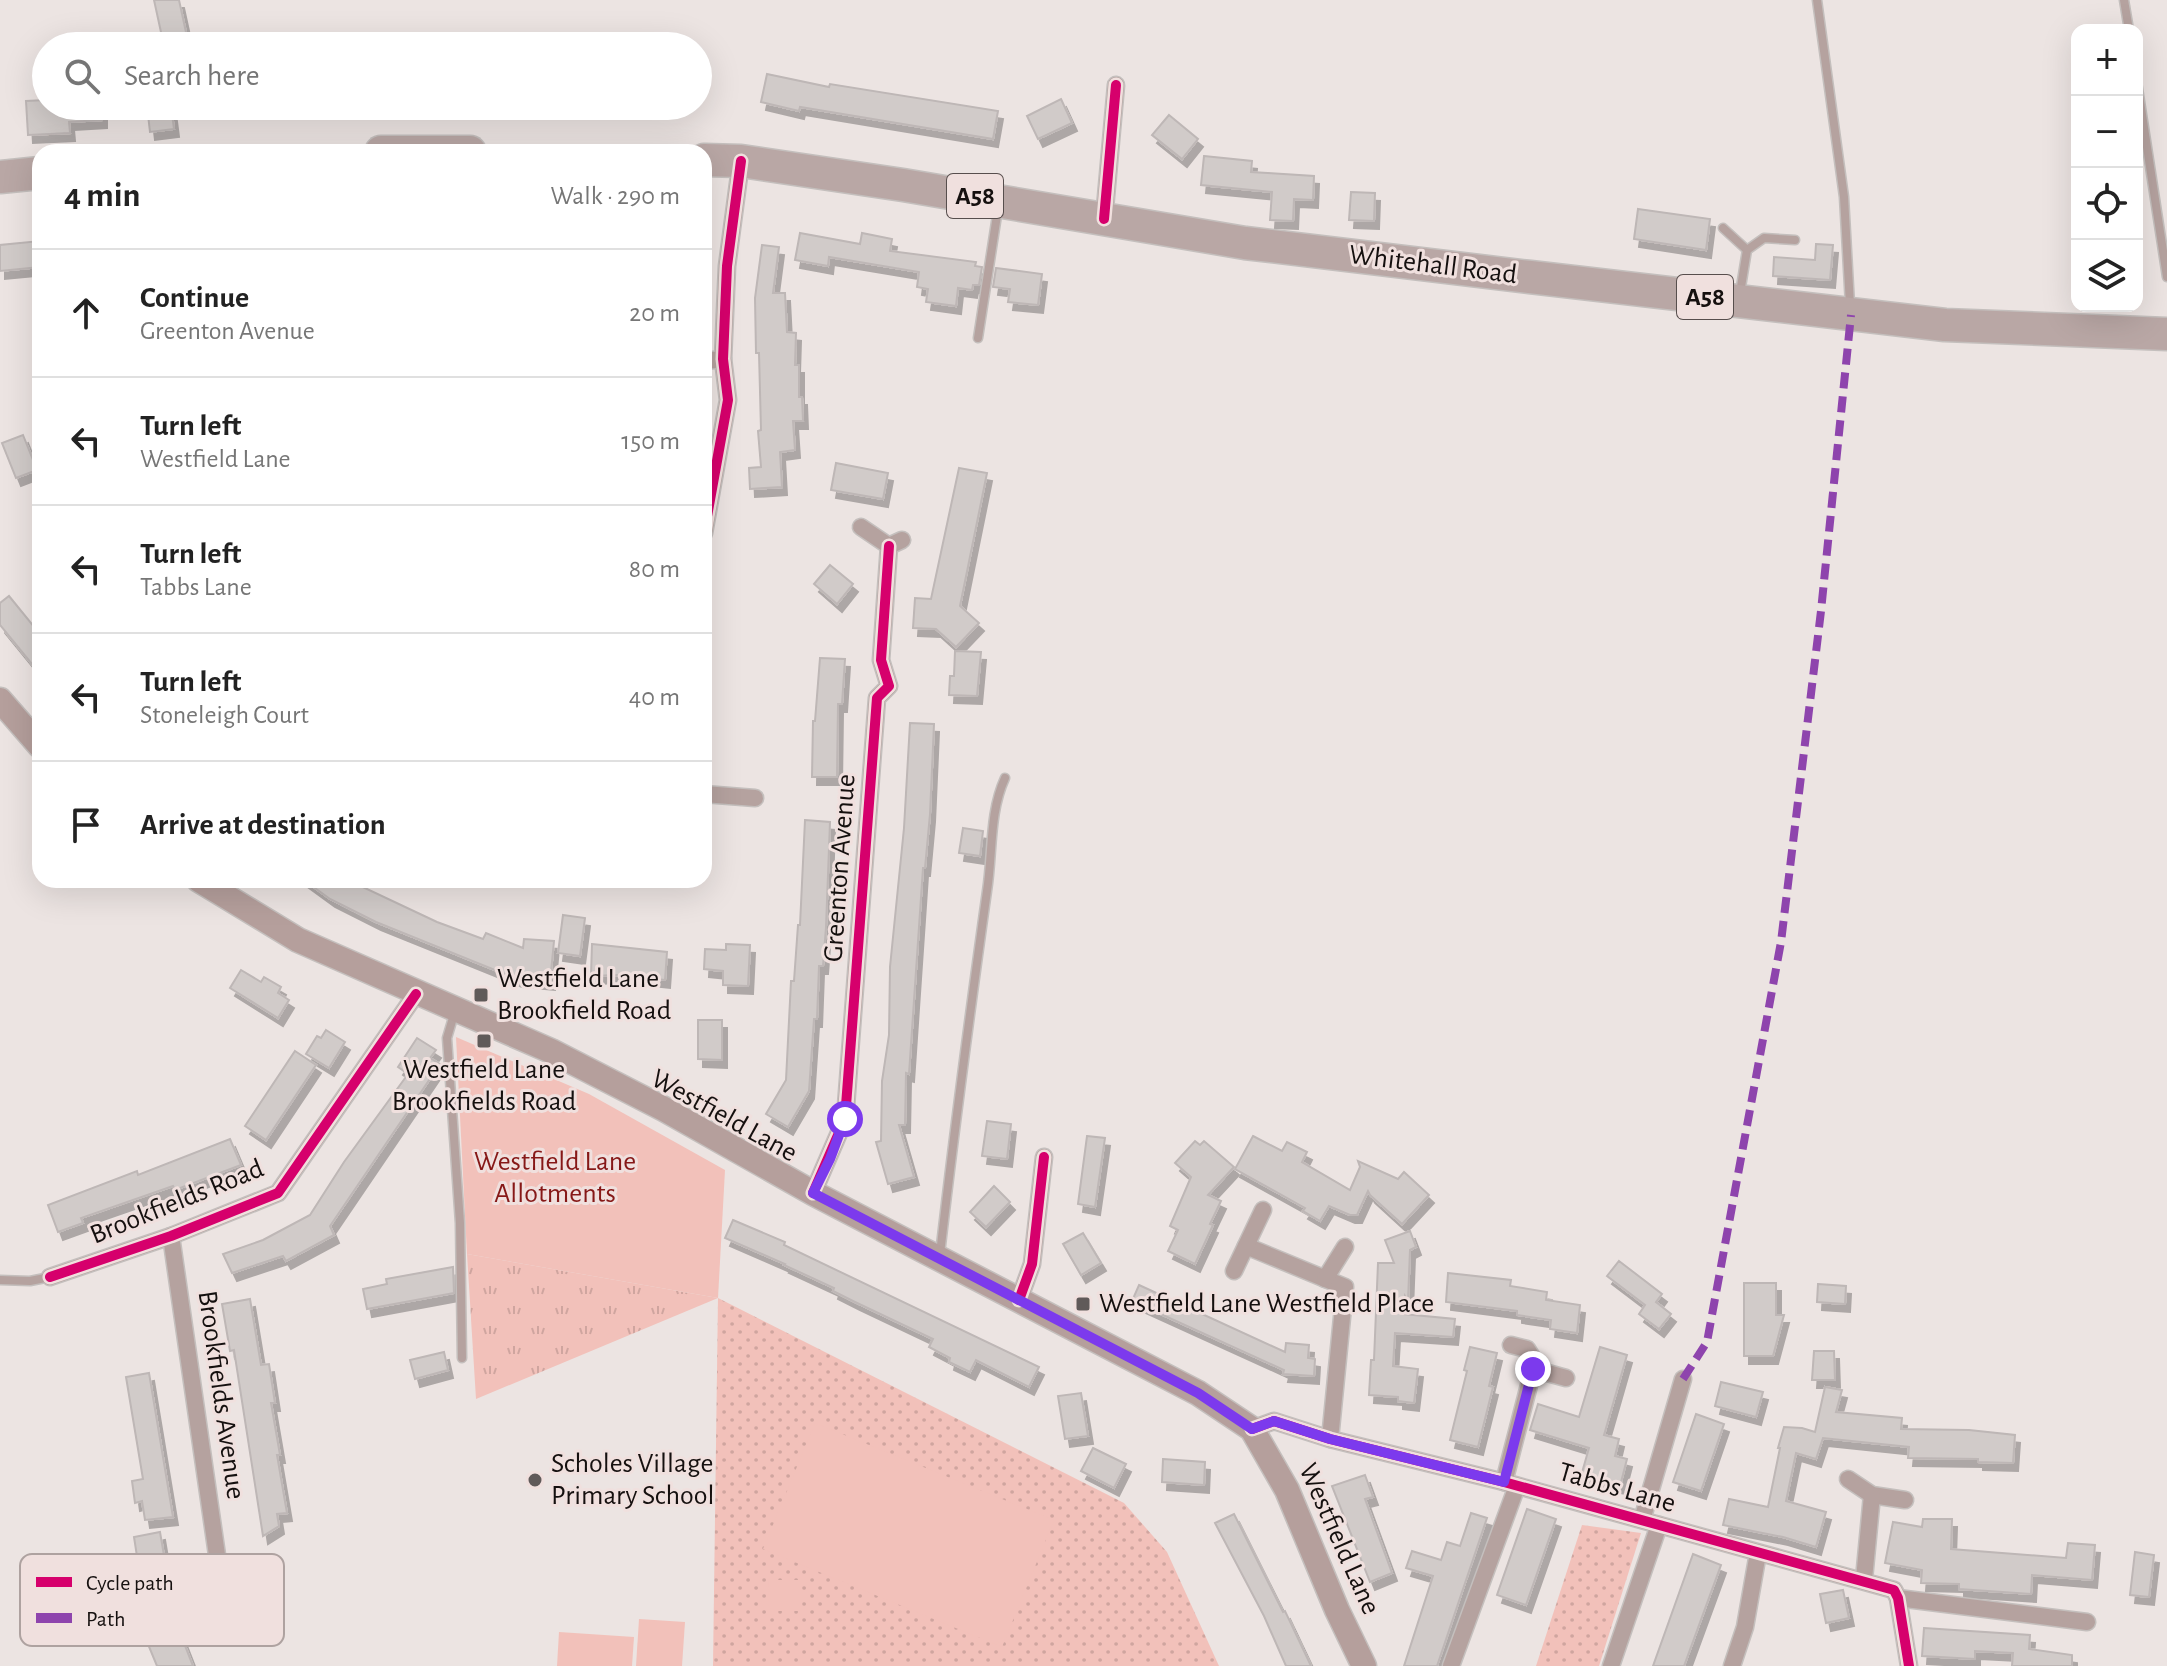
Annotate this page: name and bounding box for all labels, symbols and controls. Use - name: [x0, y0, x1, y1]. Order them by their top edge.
- map controls: [2071, 24, 2143, 312]
- button: +: [2071, 24, 2143, 96]
- search box: [32, 32, 712, 120]
- icon: search: [60, 54, 104, 98]
- text: Search here: [124, 61, 260, 91]
- button: −: [2071, 96, 2143, 168]
- button: locate: [2071, 168, 2143, 240]
- road number: A58: [947, 174, 1003, 218]
- text: 4 min: [64, 179, 141, 213]
- text: Walk · 290 m: [550, 183, 680, 209]
- button: layers: [2071, 240, 2143, 312]
- street label: Whitehall Road: [1347, 241, 1519, 289]
- road number: A58: [1677, 275, 1733, 319]
- text: Continue: [140, 283, 249, 313]
- icon: ahead: [64, 291, 108, 335]
- text: 20 m: [629, 300, 680, 326]
- text: Greenton Avenue: [140, 318, 315, 344]
- text: Turn left: [140, 411, 241, 441]
- icon: left: [64, 419, 108, 463]
- text: 150 m: [621, 428, 680, 454]
- text: Westfield Lane: [140, 446, 291, 472]
- text: Turn left: [140, 539, 241, 569]
- icon: left: [64, 547, 108, 591]
- text: 80 m: [629, 556, 680, 582]
- text: Tabbs Lane: [140, 574, 252, 600]
- text: Turn left: [140, 667, 241, 697]
- icon: left: [64, 675, 108, 719]
- text: 40 m: [629, 684, 680, 710]
- text: Stoneleigh Court: [140, 702, 309, 728]
- street label: Greenton Avenue: [819, 773, 861, 963]
- icon: arrive: [64, 803, 108, 847]
- text: Arrive at destination: [140, 810, 386, 840]
- place label: Westfield Lane Brookfield Road: [497, 965, 671, 1025]
- marker: Westfield Lane Brookfield Road: [472, 986, 490, 1004]
- marker: Westfield Lane Brookfields Road: [475, 1032, 493, 1050]
- place label: Westfield Lane Brookfields Road: [392, 1056, 576, 1116]
- street label: Westfield Lane: [646, 1064, 802, 1168]
- route start: [827, 1101, 863, 1137]
- park label: Westfield Lane Allotments: [474, 1148, 636, 1208]
- street label: Brookfields Road: [86, 1154, 268, 1250]
- street label: Brookfields Avenue: [192, 1289, 250, 1501]
- place label: Westfield Lane Westfield Place: [1099, 1290, 1434, 1318]
- marker: Westfield Lane Westfield Place: [1074, 1295, 1092, 1313]
- route end: [1515, 1351, 1551, 1387]
- place label: Scholes Village Primary School: [551, 1450, 714, 1510]
- street label: Tabbs Lane: [1555, 1458, 1679, 1518]
- street label: Westfield Lane: [1293, 1459, 1385, 1619]
- marker: Scholes Village Primary School: [526, 1471, 544, 1489]
- legend: [20, 1554, 284, 1646]
- text: Cycle path: [86, 1572, 174, 1594]
- text: Path: [86, 1608, 126, 1630]

